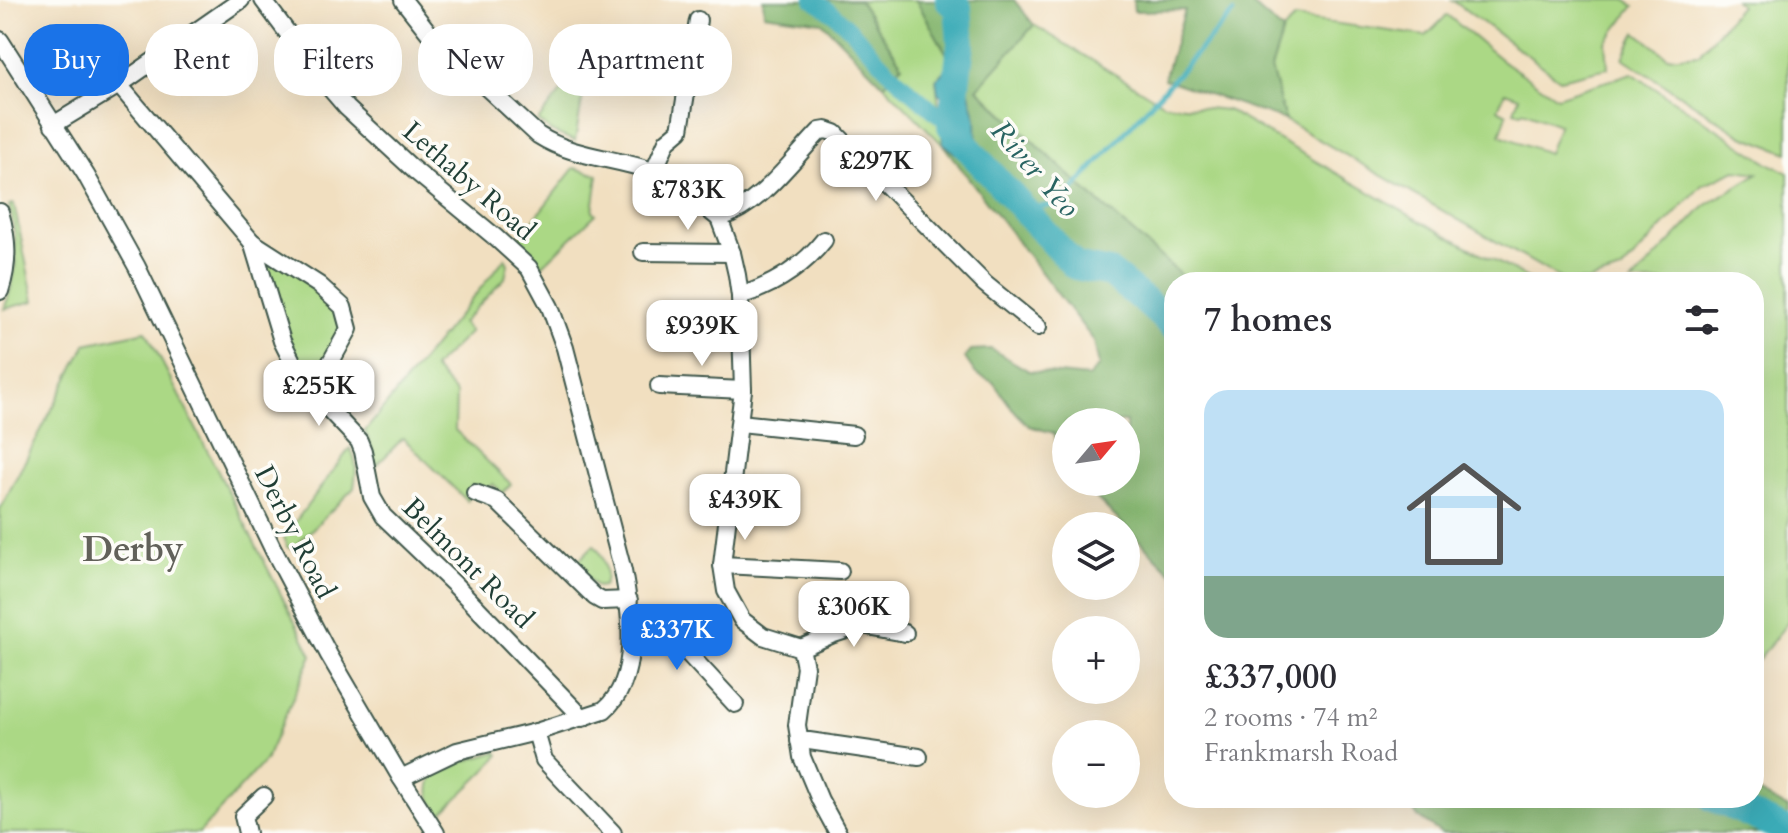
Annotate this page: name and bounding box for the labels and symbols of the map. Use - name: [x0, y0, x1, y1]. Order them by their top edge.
- water label: River Yeo: [981, 112, 1089, 226]
- street label: Lethaby Road: [394, 113, 544, 249]
- pin: £297K: [820, 135, 932, 203]
- pin: £783K: [632, 164, 744, 232]
- pin: £939K: [646, 300, 758, 368]
- pin: £255K: [263, 360, 375, 428]
- north arrow: [1052, 408, 1140, 496]
- street label: Derby Road: [245, 459, 345, 605]
- pin: £439K: [689, 474, 801, 542]
- street label: Belmont Road: [394, 489, 542, 637]
- district label: Derby: [82, 525, 184, 574]
- pin: £306K: [798, 581, 910, 649]
- pin: £337K: [621, 604, 733, 672]

